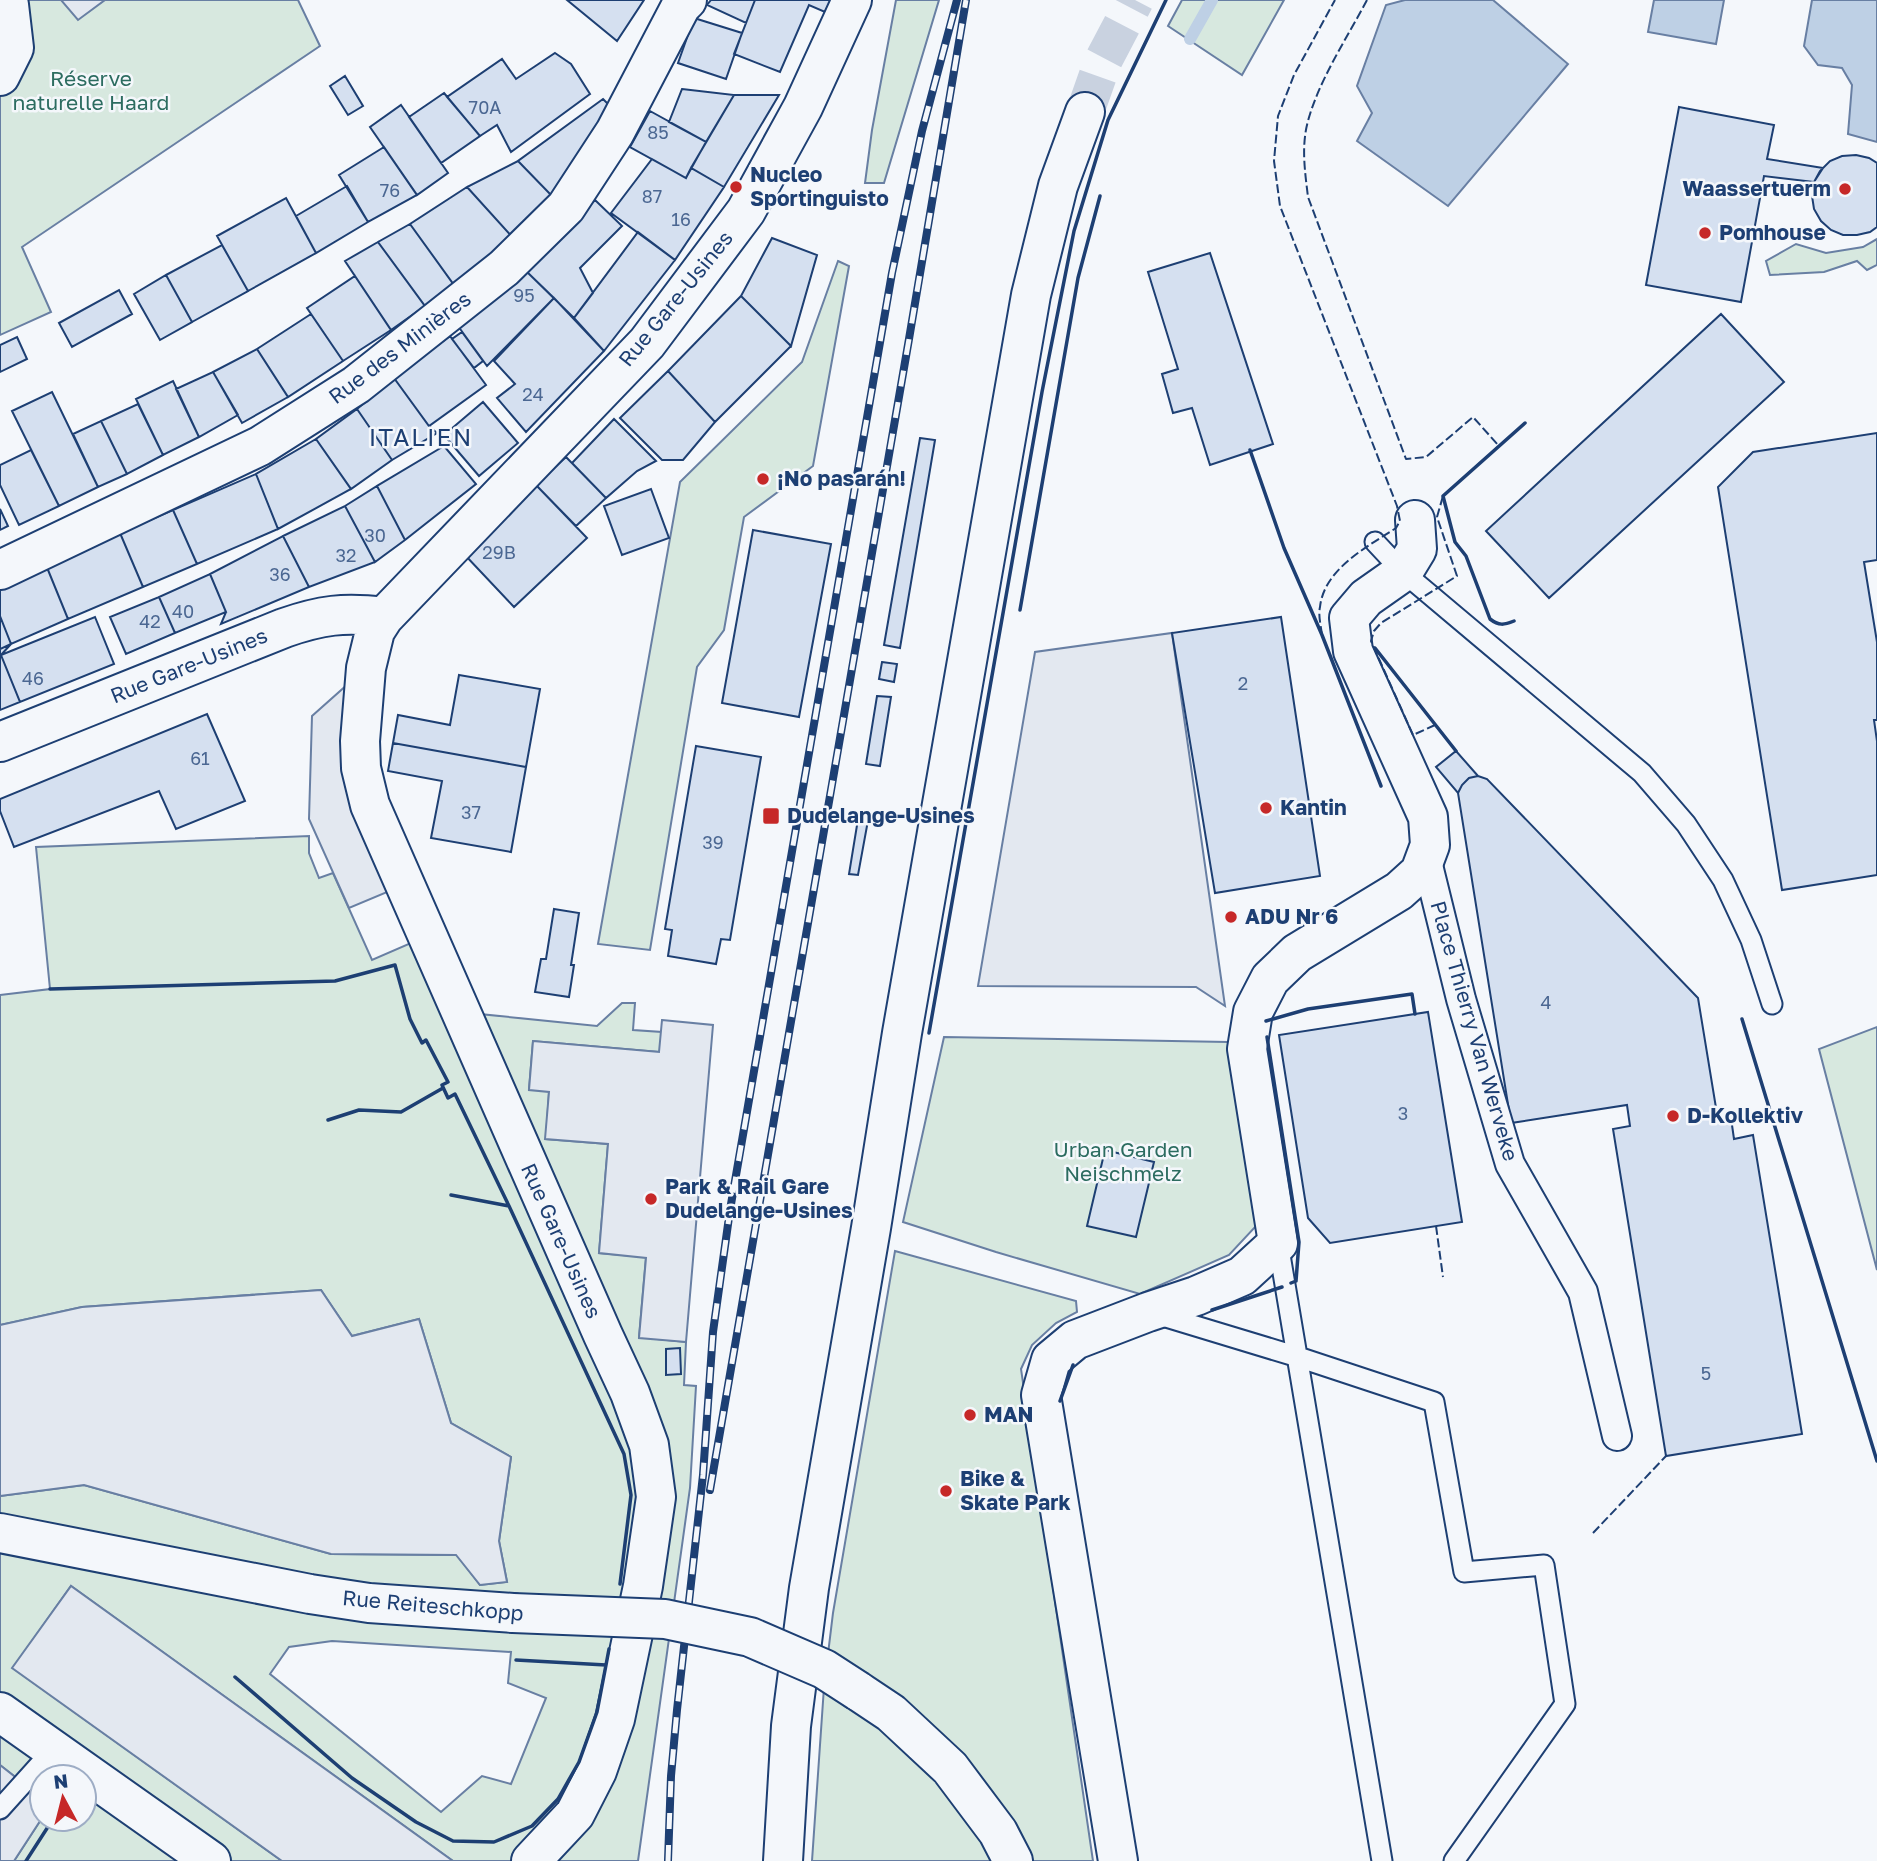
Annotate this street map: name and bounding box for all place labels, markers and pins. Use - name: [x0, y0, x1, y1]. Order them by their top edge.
- place label: Nucleo Sportinguisto: [750, 161, 889, 211]
- place label: Waassertuerm: [1682, 175, 1831, 201]
- marker: Nucleo Sportinguisto: [728, 179, 744, 195]
- marker: Waassertuerm: [1837, 181, 1853, 197]
- place label: Pomhouse: [1719, 219, 1826, 245]
- marker: Pomhouse: [1697, 225, 1713, 241]
- place label: ¡No pasarán!: [777, 465, 906, 491]
- marker: ¡No pasarán!: [755, 471, 771, 487]
- place label: Kantin: [1280, 794, 1347, 820]
- marker: Kantin: [1258, 800, 1274, 816]
- place label: Dudelange-Usines: [787, 802, 975, 828]
- marker: Dudelange-Usines: [761, 806, 781, 826]
- place label: ADU Nr 6: [1245, 903, 1338, 929]
- marker: ADU Nr 6: [1223, 909, 1239, 925]
- place label: D-Kollektiv: [1687, 1102, 1803, 1128]
- marker: D-Kollektiv: [1665, 1108, 1681, 1124]
- place label: Park & Rail Gare Dudelange-Usines: [665, 1173, 853, 1223]
- marker: Park & Rail Gare Dudelange-Usines: [643, 1191, 659, 1207]
- place label: MAN: [984, 1401, 1034, 1427]
- marker: MAN: [962, 1407, 978, 1423]
- place label: Bike & Skate Park: [960, 1465, 1071, 1515]
- marker: Bike & Skate Park: [938, 1483, 954, 1499]

